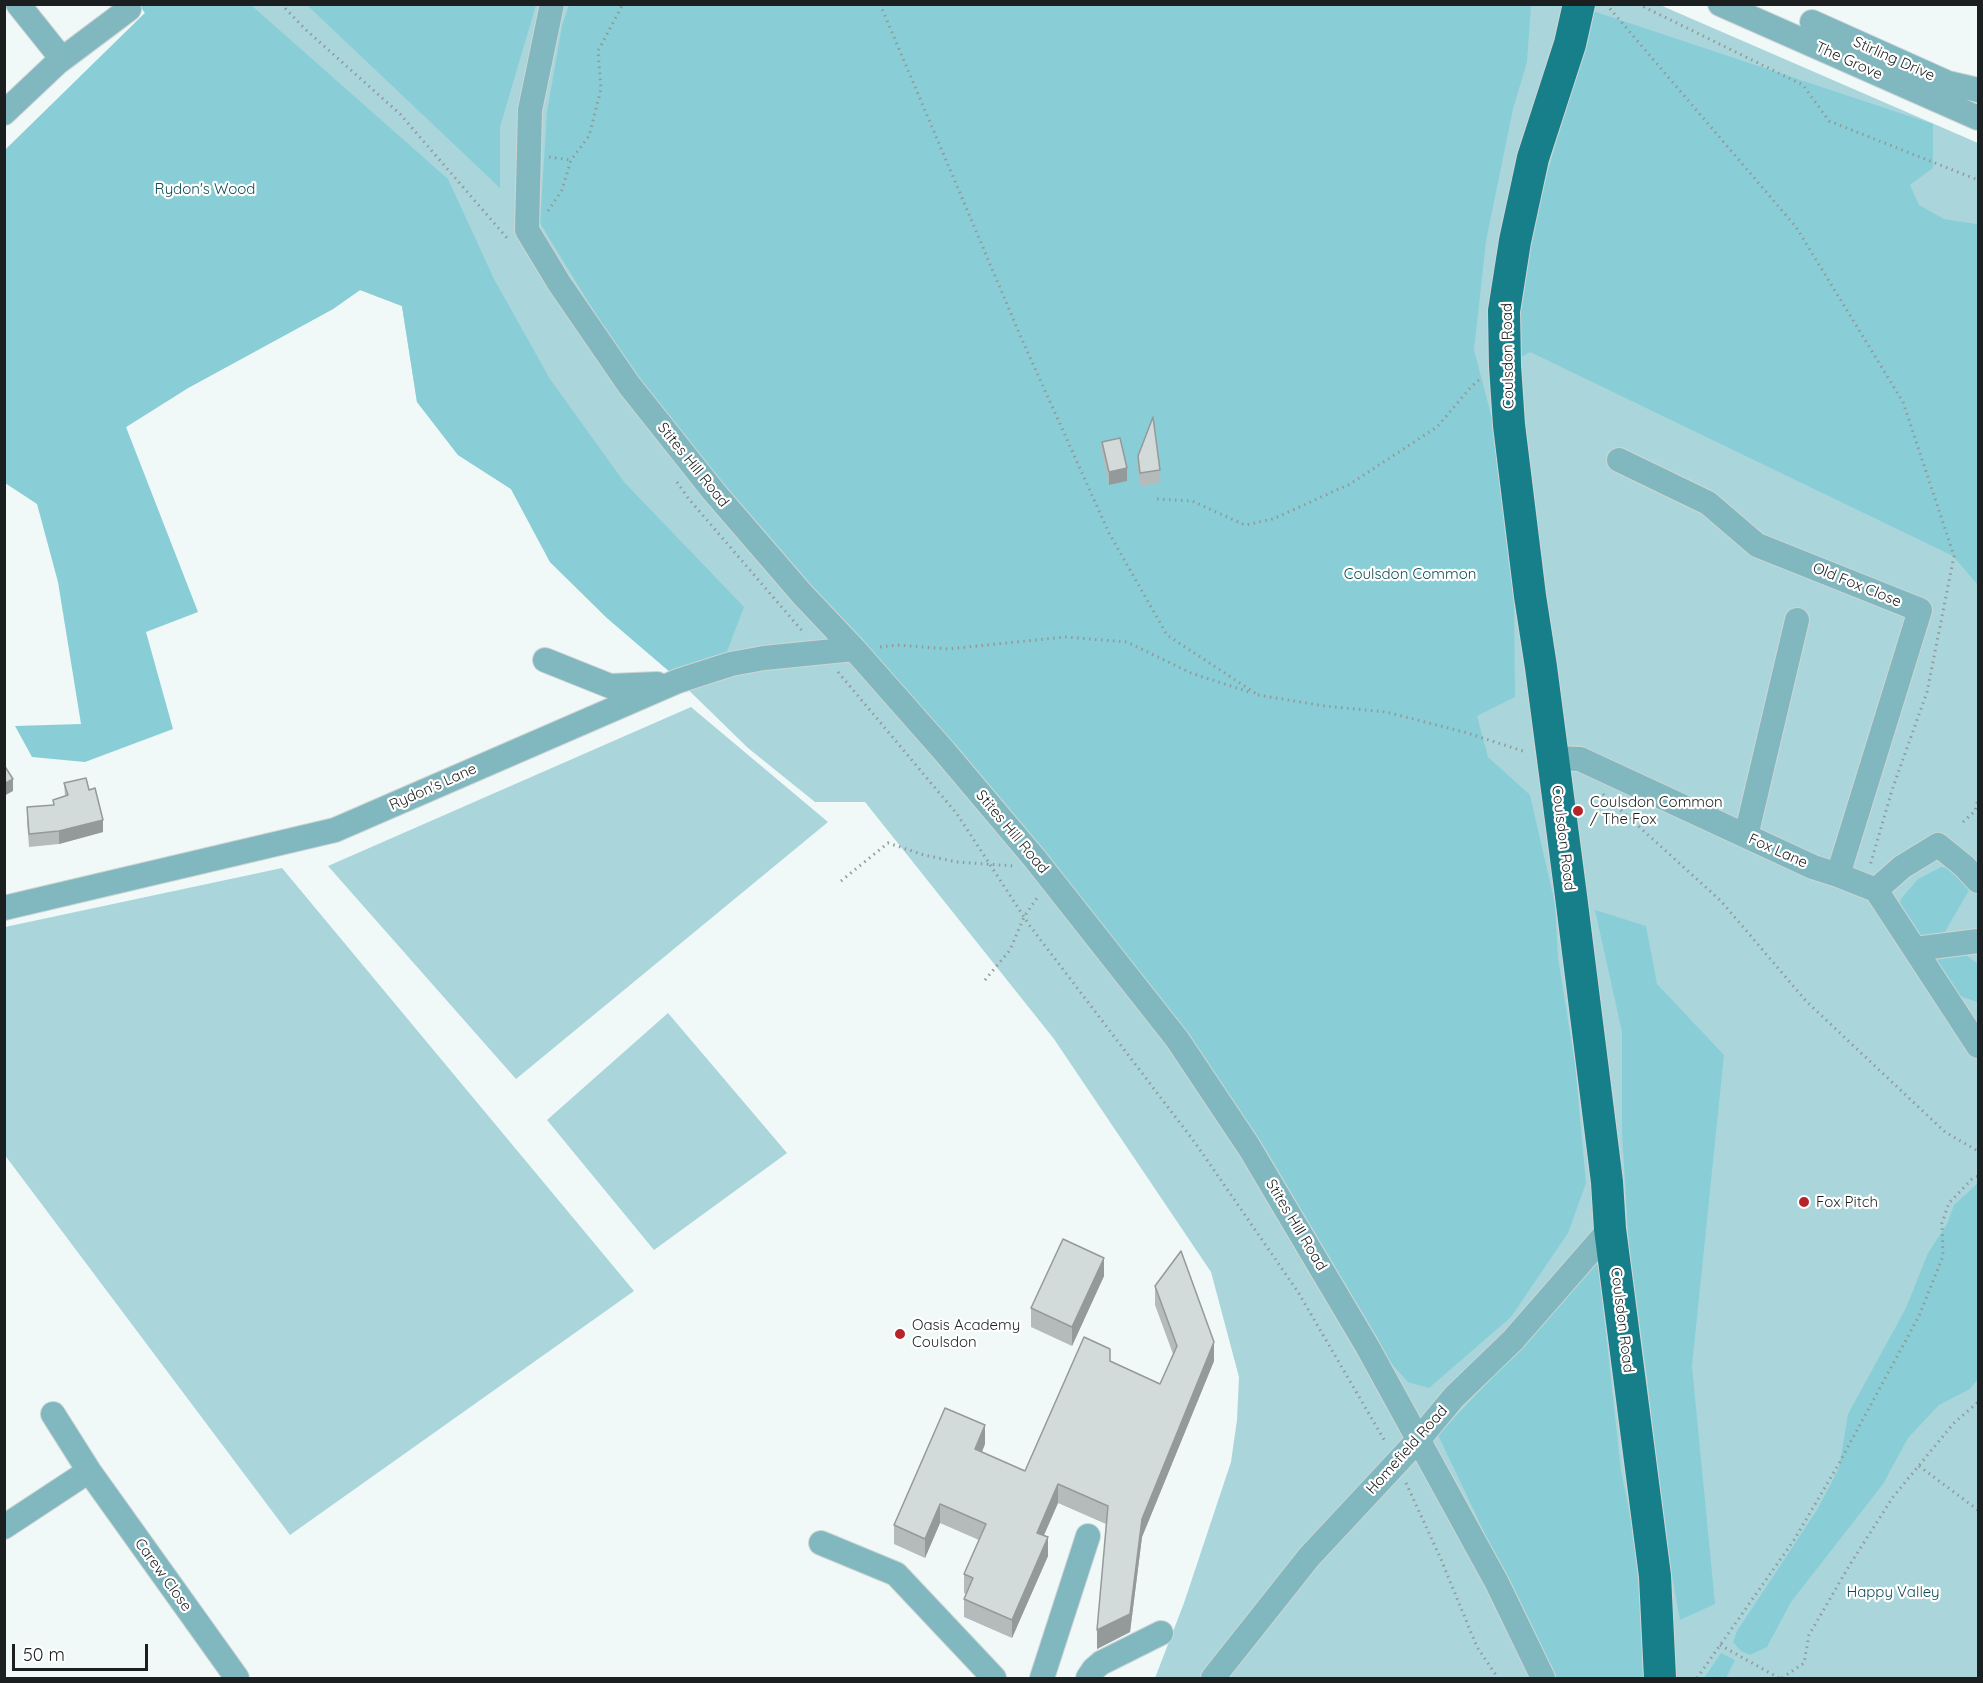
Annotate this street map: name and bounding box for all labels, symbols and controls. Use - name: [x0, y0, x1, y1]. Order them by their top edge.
- street label: Stirling Drive: [1850, 33, 1938, 85]
- street label: The Grove: [1813, 38, 1885, 84]
- park label: Rydon's Wood: [155, 180, 255, 198]
- street label: Coulsdon Road: [1498, 303, 1518, 409]
- street label: Stites Hill Road: [653, 419, 733, 511]
- street label: Old Fox Close: [1810, 559, 1904, 611]
- park label: Coulsdon Common: [1344, 565, 1476, 583]
- street label: Rydon's Lane: [387, 760, 479, 814]
- street label: Coulsdon Road: [1548, 784, 1578, 892]
- street label: Stites Hill Road: [972, 787, 1052, 877]
- place label: Coulsdon Common / The Fox: [1590, 793, 1723, 828]
- marker: Coulsdon Common / The Fox: [1571, 804, 1585, 818]
- street label: Fox Lane: [1746, 830, 1810, 872]
- street label: Stites Hill Road: [1262, 1176, 1330, 1274]
- place label: Fox Pitch: [1816, 1193, 1878, 1211]
- marker: Fox Pitch: [1797, 1195, 1811, 1209]
- street label: Coulsdon Road: [1607, 1266, 1637, 1374]
- place label: Oasis Academy Coulsdon: [912, 1316, 1020, 1351]
- marker: Oasis Academy Coulsdon: [893, 1327, 907, 1341]
- street label: Homefield Road: [1363, 1402, 1451, 1498]
- street label: Carew Close: [130, 1535, 196, 1615]
- park label: Happy Valley: [1846, 1583, 1940, 1601]
- scale bar: [15, 1632, 152, 1670]
- text: 50 m: [23, 1643, 65, 1666]

